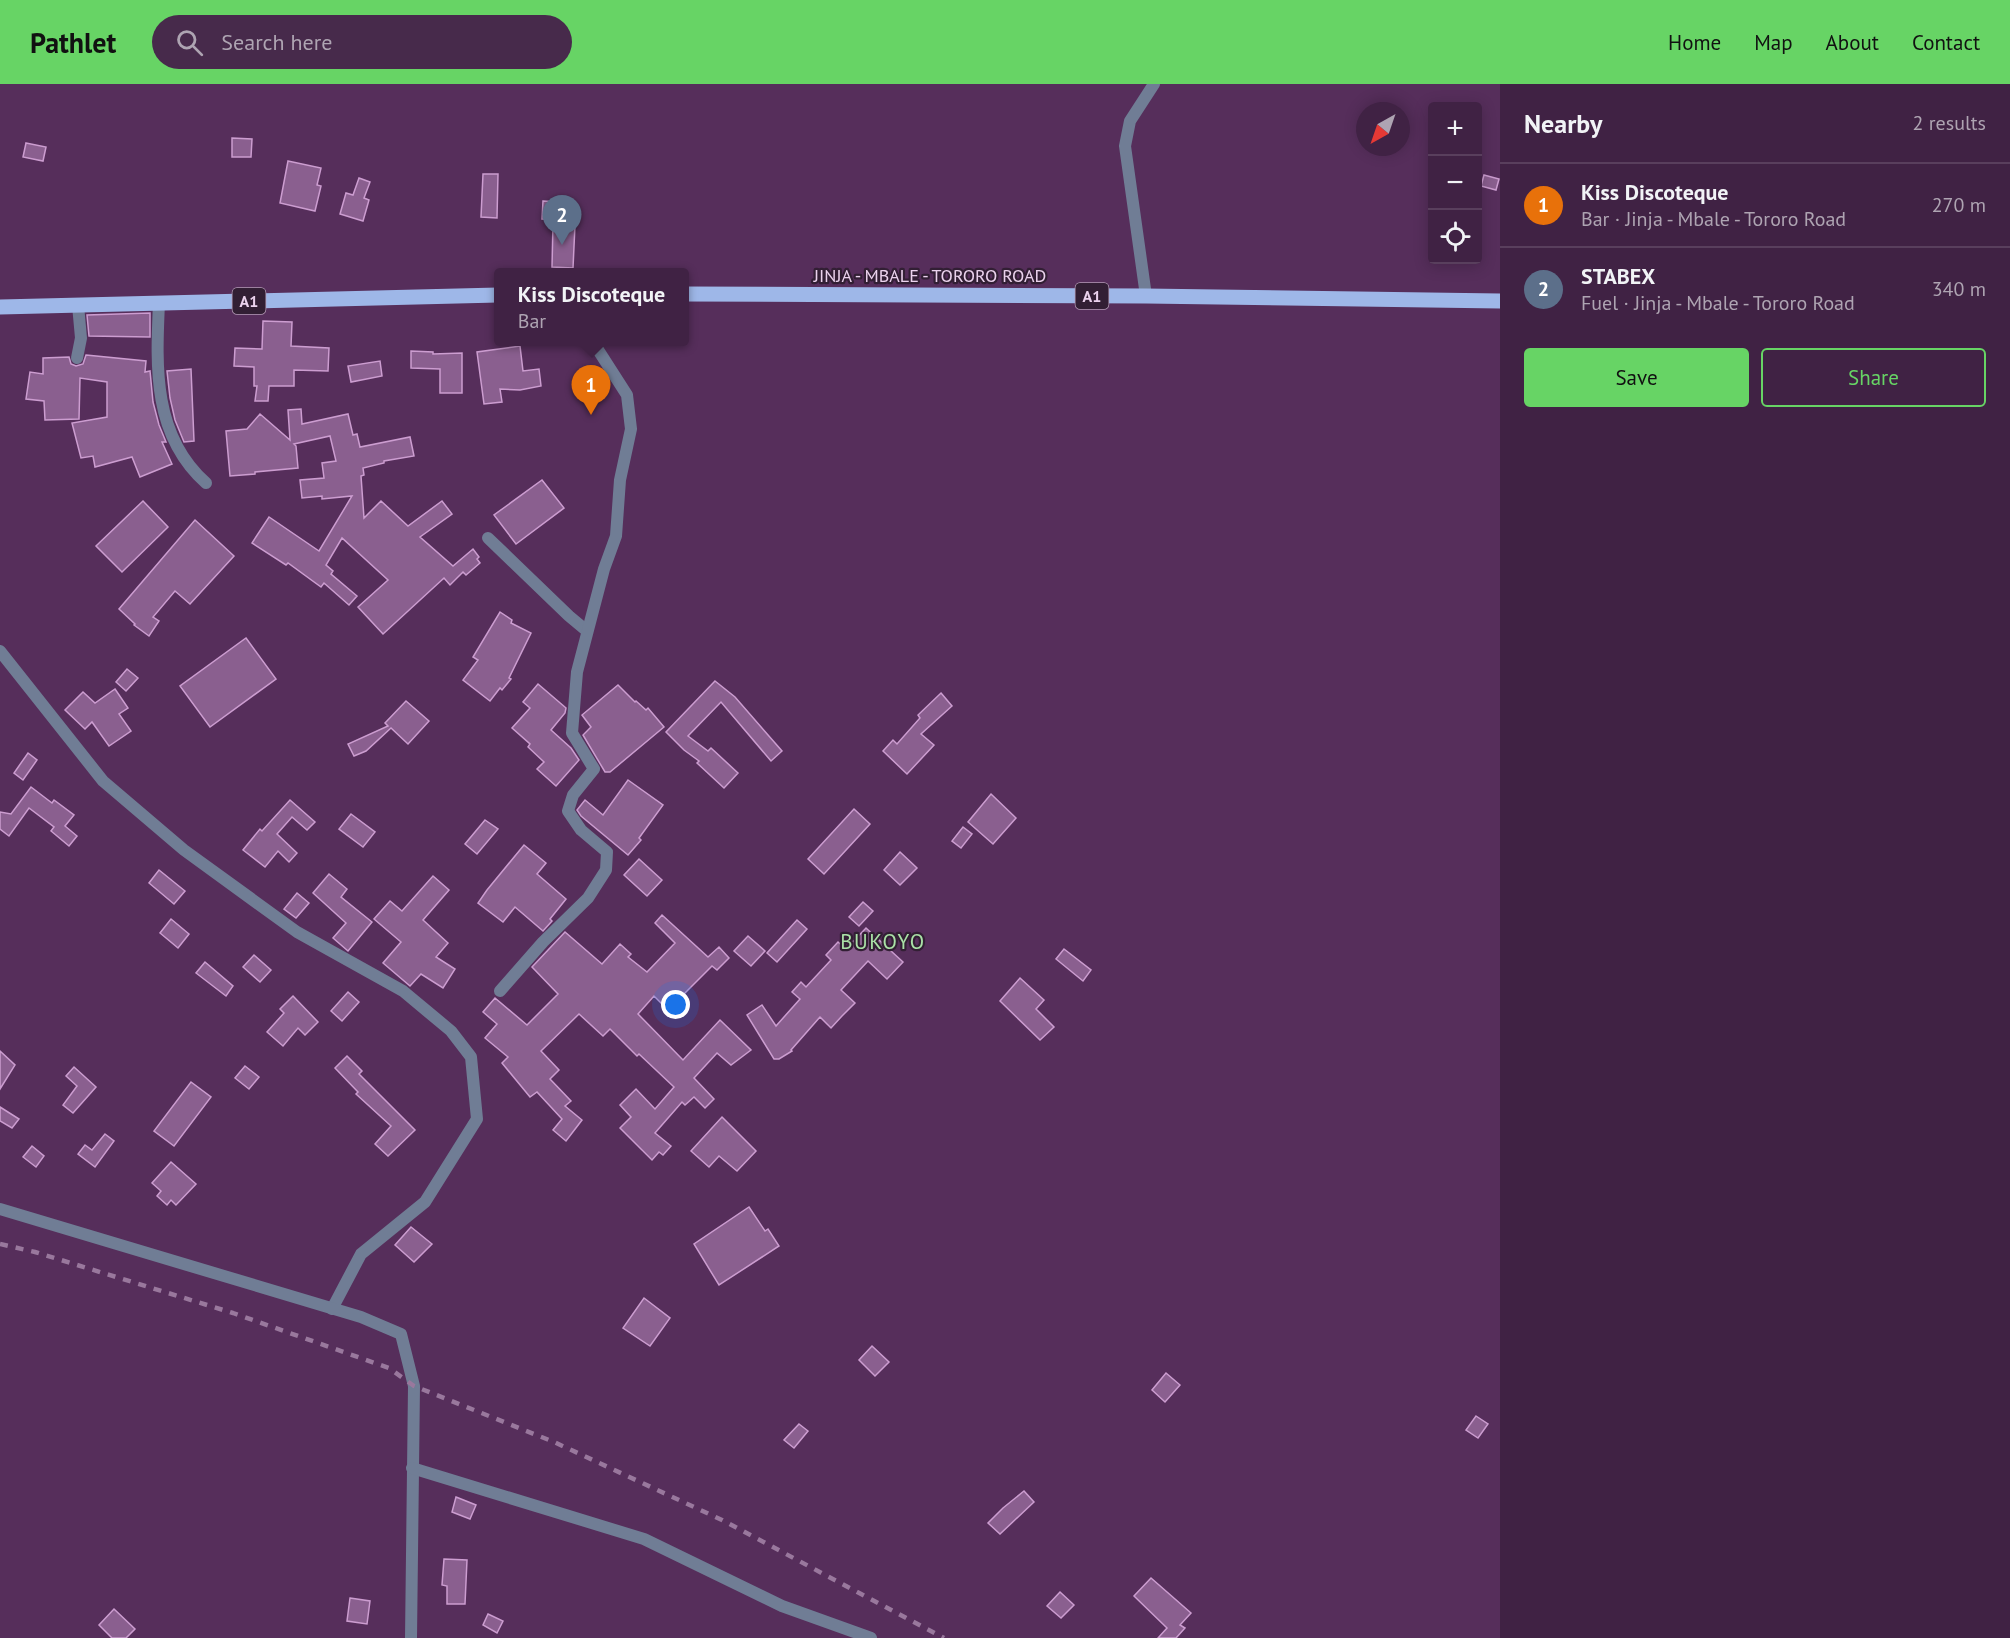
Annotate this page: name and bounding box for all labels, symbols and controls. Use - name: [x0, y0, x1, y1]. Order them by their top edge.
- search box: [152, 15, 572, 69]
- text: Pathlet: [30, 24, 116, 61]
- icon: search: [173, 26, 206, 59]
- text: Search here: [221, 28, 332, 56]
- text: Home: [1668, 29, 1721, 56]
- text: Map: [1754, 29, 1793, 56]
- text: About: [1826, 29, 1879, 56]
- text: Contact: [1912, 29, 1980, 56]
- north arrow: [1356, 102, 1410, 156]
- map controls: [1428, 102, 1482, 264]
- button: +: [1428, 102, 1482, 156]
- text: Nearby: [1524, 107, 1602, 140]
- text: 2 results: [1913, 110, 1986, 136]
- button: −: [1428, 156, 1482, 210]
- text: Kiss Discoteque: [1581, 178, 1729, 206]
- text: 1: [1538, 192, 1549, 218]
- text: 270 m: [1932, 192, 1986, 218]
- pin: 2: [542, 196, 582, 245]
- text: Bar · Jinja - Mbale - Tororo Road: [1581, 206, 1846, 232]
- button: locate: [1428, 210, 1482, 264]
- text: STABEX: [1581, 262, 1655, 290]
- street label: JINJA - MBALE - TORORO ROAD: [813, 264, 1046, 287]
- popup: [494, 268, 689, 346]
- text: 2: [1538, 276, 1549, 302]
- text: 340 m: [1932, 276, 1986, 302]
- text: Kiss Discoteque: [518, 280, 665, 308]
- road number: A1: [1076, 283, 1108, 309]
- road number: A1: [232, 288, 266, 314]
- text: Fuel · Jinja - Mbale - Tororo Road: [1581, 290, 1855, 316]
- text: Bar: [518, 308, 546, 334]
- button: Save: [1524, 348, 1749, 407]
- button: Share: [1761, 348, 1986, 407]
- pin: 1: [572, 366, 610, 415]
- district label: BUKOYO: [840, 928, 926, 955]
- your location: [661, 990, 690, 1019]

